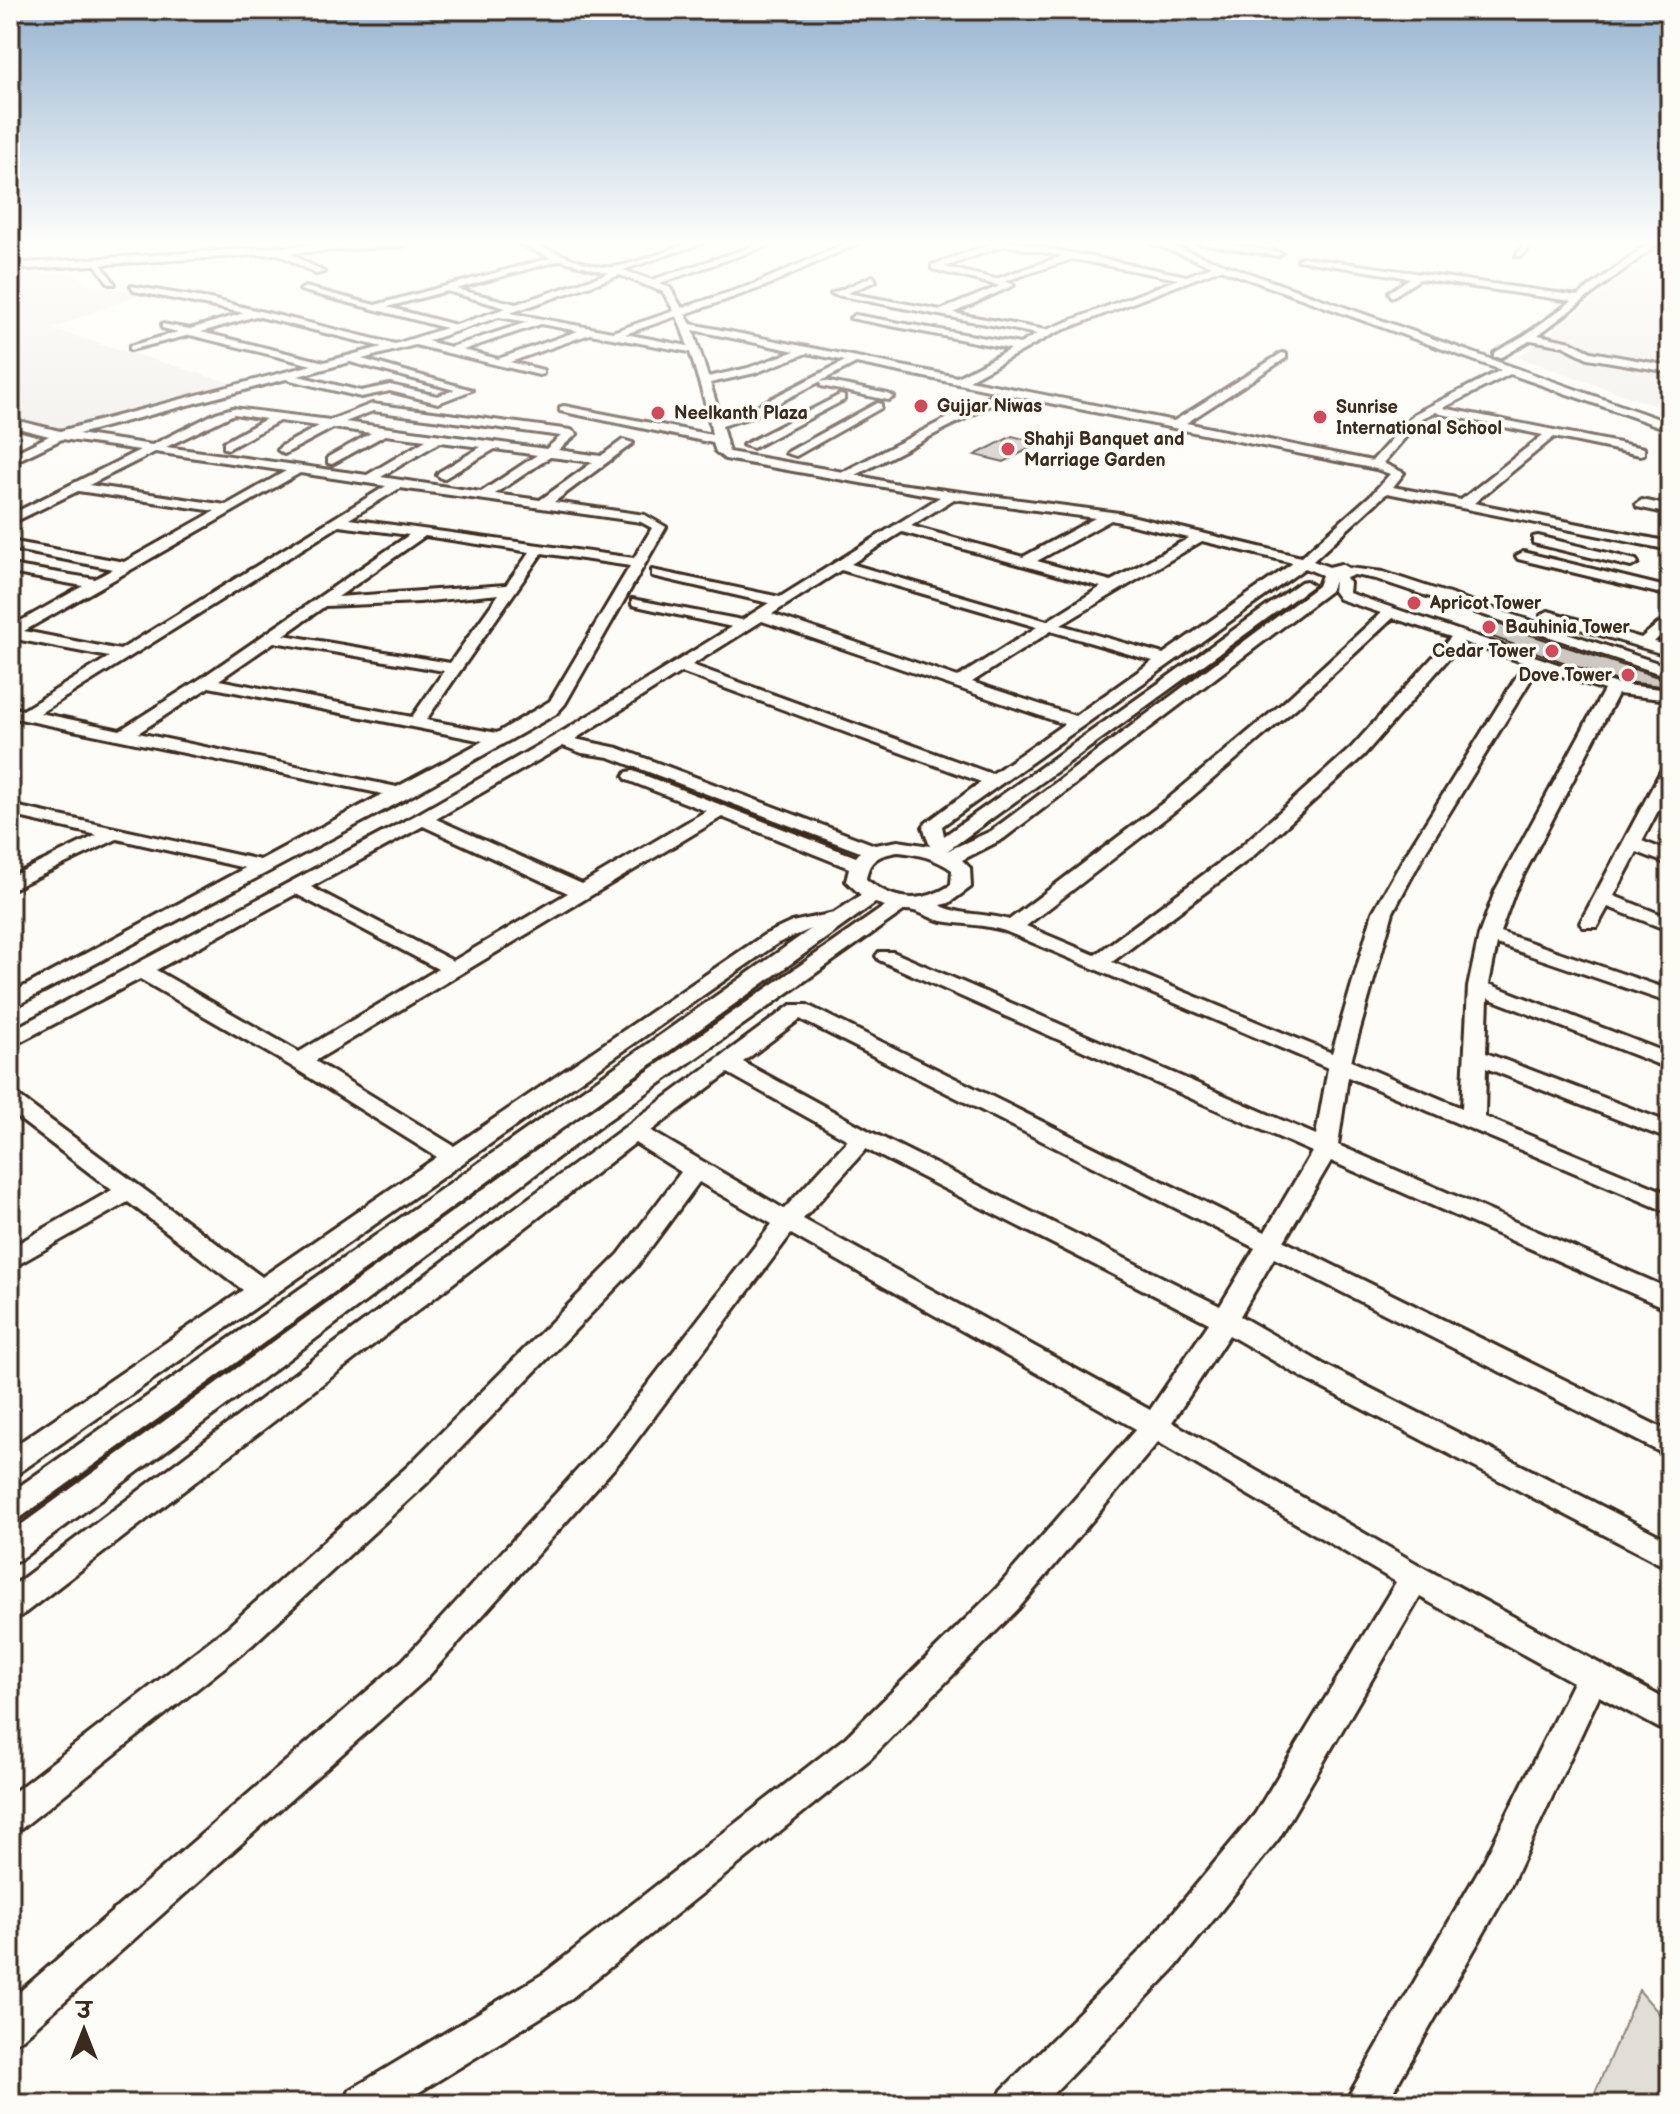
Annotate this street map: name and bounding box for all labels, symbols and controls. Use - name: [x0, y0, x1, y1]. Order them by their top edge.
- place label: Gujjar Niwas: [937, 396, 1042, 417]
- marker: Gujjar Niwas: [912, 397, 930, 415]
- place label: Sunrise International School: [1336, 397, 1502, 439]
- place label: Neelkanth Plaza: [674, 403, 808, 424]
- marker: Neelkanth Plaza: [649, 404, 667, 422]
- marker: Sunrise International School: [1311, 408, 1329, 426]
- place label: Shahji Banquet and Marriage Garden: [1024, 429, 1184, 471]
- marker: Shahji Banquet and Marriage Garden: [999, 440, 1017, 458]
- place label: Apricot Tower: [1429, 593, 1542, 614]
- marker: Apricot Tower: [1405, 594, 1423, 612]
- place label: Bauhinia Tower: [1505, 617, 1630, 638]
- marker: Bauhinia Tower: [1480, 618, 1498, 636]
- place label: Cedar Tower: [1432, 641, 1537, 662]
- marker: Cedar Tower: [1543, 642, 1561, 660]
- place label: Dove Tower: [1518, 665, 1613, 686]
- marker: Dove Tower: [1619, 666, 1637, 684]
- north arrow: [44, 1990, 124, 2070]
- text: उ: [75, 1998, 94, 2025]

